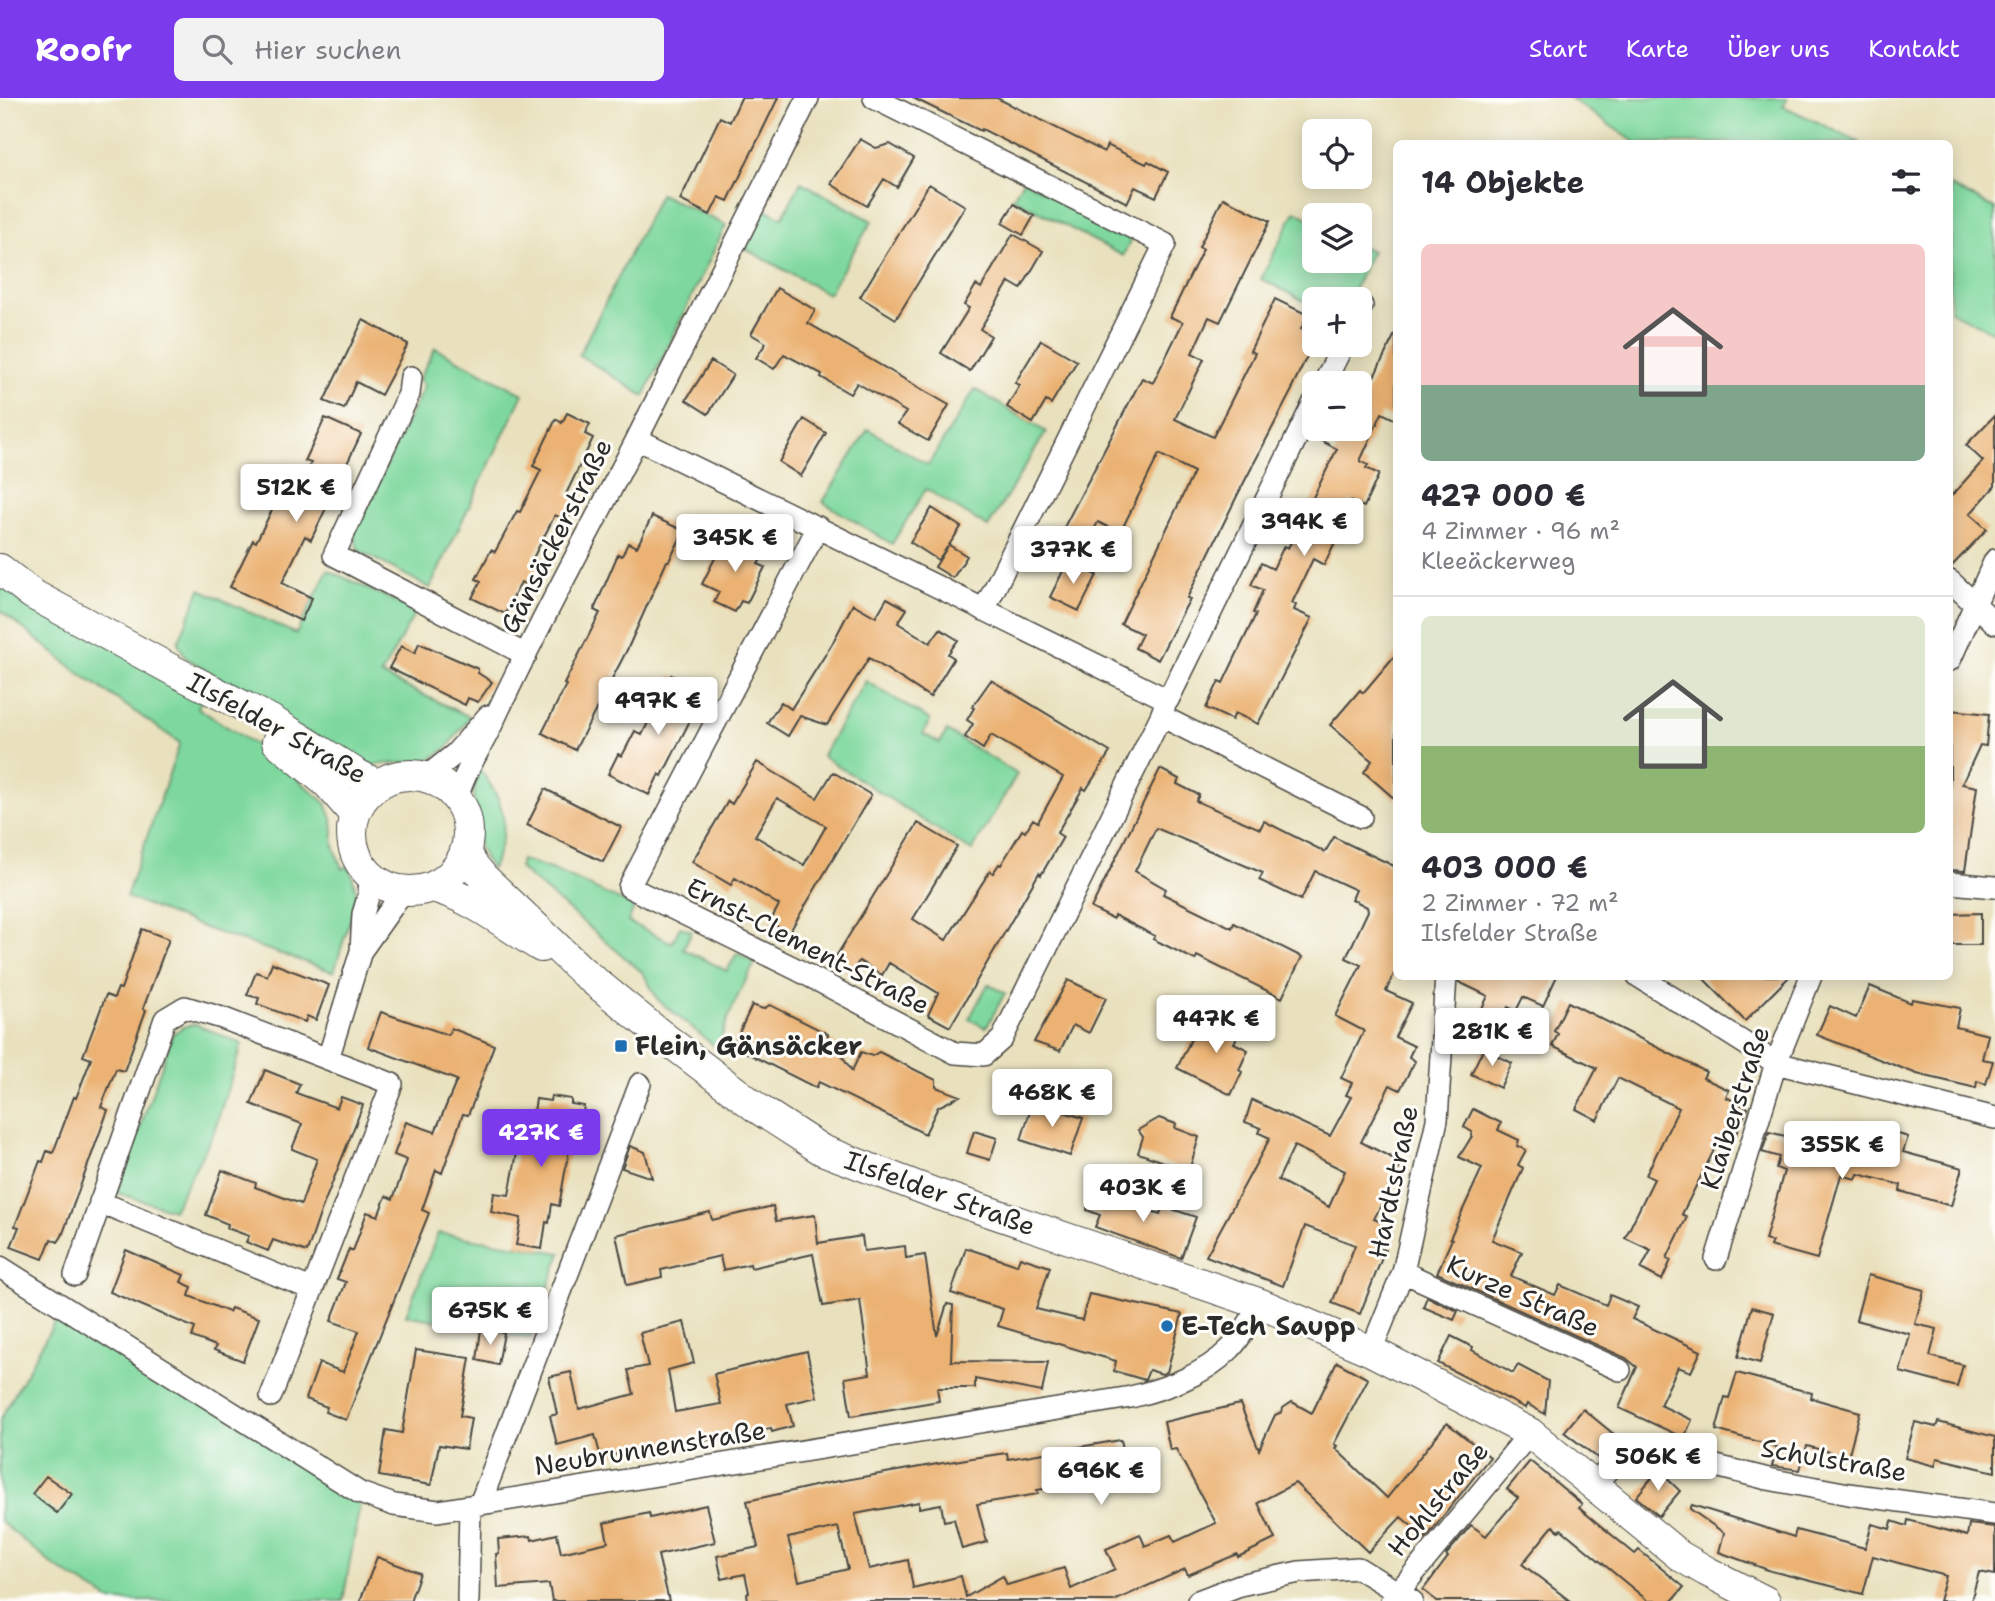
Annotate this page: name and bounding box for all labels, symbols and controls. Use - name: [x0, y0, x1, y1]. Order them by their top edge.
- search box: [174, 18, 664, 81]
- text: Roofr: [35, 27, 132, 72]
- icon: search: [198, 30, 236, 68]
- text: Hier suchen: [254, 32, 401, 67]
- text: Start: [1529, 33, 1588, 65]
- text: Karte: [1626, 33, 1689, 65]
- text: Über uns: [1727, 33, 1830, 65]
- text: Kontakt: [1868, 33, 1960, 65]
- map controls: [1302, 119, 1372, 441]
- button: locate: [1302, 119, 1372, 189]
- text: 14 Objekte: [1421, 162, 1584, 203]
- icon: filters: [1887, 163, 1925, 201]
- button: layers: [1302, 203, 1372, 273]
- button: +: [1302, 287, 1372, 357]
- icon: home: [1610, 289, 1736, 415]
- button: −: [1302, 371, 1372, 441]
- street label: Gänsäckerstraße: [491, 432, 620, 639]
- pin: 512K €: [239, 464, 353, 524]
- text: 512K €: [256, 472, 336, 502]
- text: 427 000 €: [1421, 475, 1585, 516]
- pin: 394K €: [1247, 498, 1361, 558]
- text: 394K €: [1260, 506, 1348, 536]
- pin: 345K €: [678, 514, 792, 574]
- text: 4 Zimmer · 96 m²: [1421, 516, 1620, 546]
- text: 345K €: [692, 522, 778, 552]
- pin: 377K €: [1016, 526, 1130, 586]
- text: 377K €: [1030, 534, 1116, 564]
- text: Kleeäckerweg: [1421, 546, 1575, 576]
- icon: home: [1610, 661, 1736, 787]
- street label: Ilsfelder Straße: [181, 664, 373, 791]
- pin: 497K €: [601, 678, 715, 737]
- text: 497K €: [615, 685, 701, 715]
- text: 403 000 €: [1421, 847, 1588, 888]
- street label: Ernst-Clement-Straße: [681, 869, 936, 1022]
- text: 2 Zimmer · 72 m²: [1421, 888, 1619, 918]
- text: Ilsfelder Straße: [1421, 918, 1598, 948]
- pin: 447K €: [1159, 996, 1273, 1055]
- text: 447K €: [1173, 1003, 1259, 1033]
- pin: 281K €: [1435, 1009, 1549, 1068]
- text: 281K €: [1451, 1016, 1533, 1046]
- street label: Klaiberstraße: [1692, 1022, 1777, 1194]
- place label: Flein, Gänsäcker: [635, 1028, 862, 1063]
- marker: Flein, Gänsäcker: [613, 1038, 629, 1054]
- pin: 468K €: [995, 1070, 1109, 1129]
- text: 468K €: [1008, 1077, 1096, 1107]
- street label: Hardtstraße: [1359, 1102, 1426, 1261]
- pin: 427K €: [484, 1110, 598, 1169]
- text: 427K €: [498, 1117, 584, 1147]
- pin: 355K €: [1785, 1122, 1899, 1181]
- text: 355K €: [1800, 1129, 1884, 1159]
- street label: Ilsfelder Straße: [840, 1142, 1040, 1243]
- pin: 403K €: [1086, 1164, 1200, 1224]
- text: 403K €: [1099, 1172, 1187, 1202]
- street label: Kurze Straße: [1441, 1246, 1605, 1345]
- pin: 675K €: [433, 1288, 547, 1347]
- text: 675K €: [448, 1295, 532, 1325]
- place label: E-Tech Saupp: [1181, 1308, 1355, 1343]
- marker: E-Tech Saupp: [1159, 1318, 1175, 1334]
- street label: Neubrunnenstraße: [532, 1412, 768, 1483]
- street label: Schulstraße: [1758, 1429, 1910, 1490]
- street label: Hohlstraße: [1379, 1434, 1496, 1564]
- pin: 506K €: [1601, 1434, 1715, 1493]
- text: 506K €: [1615, 1441, 1701, 1471]
- pin: 696K €: [1044, 1448, 1158, 1507]
- text: 696K €: [1058, 1455, 1144, 1485]

